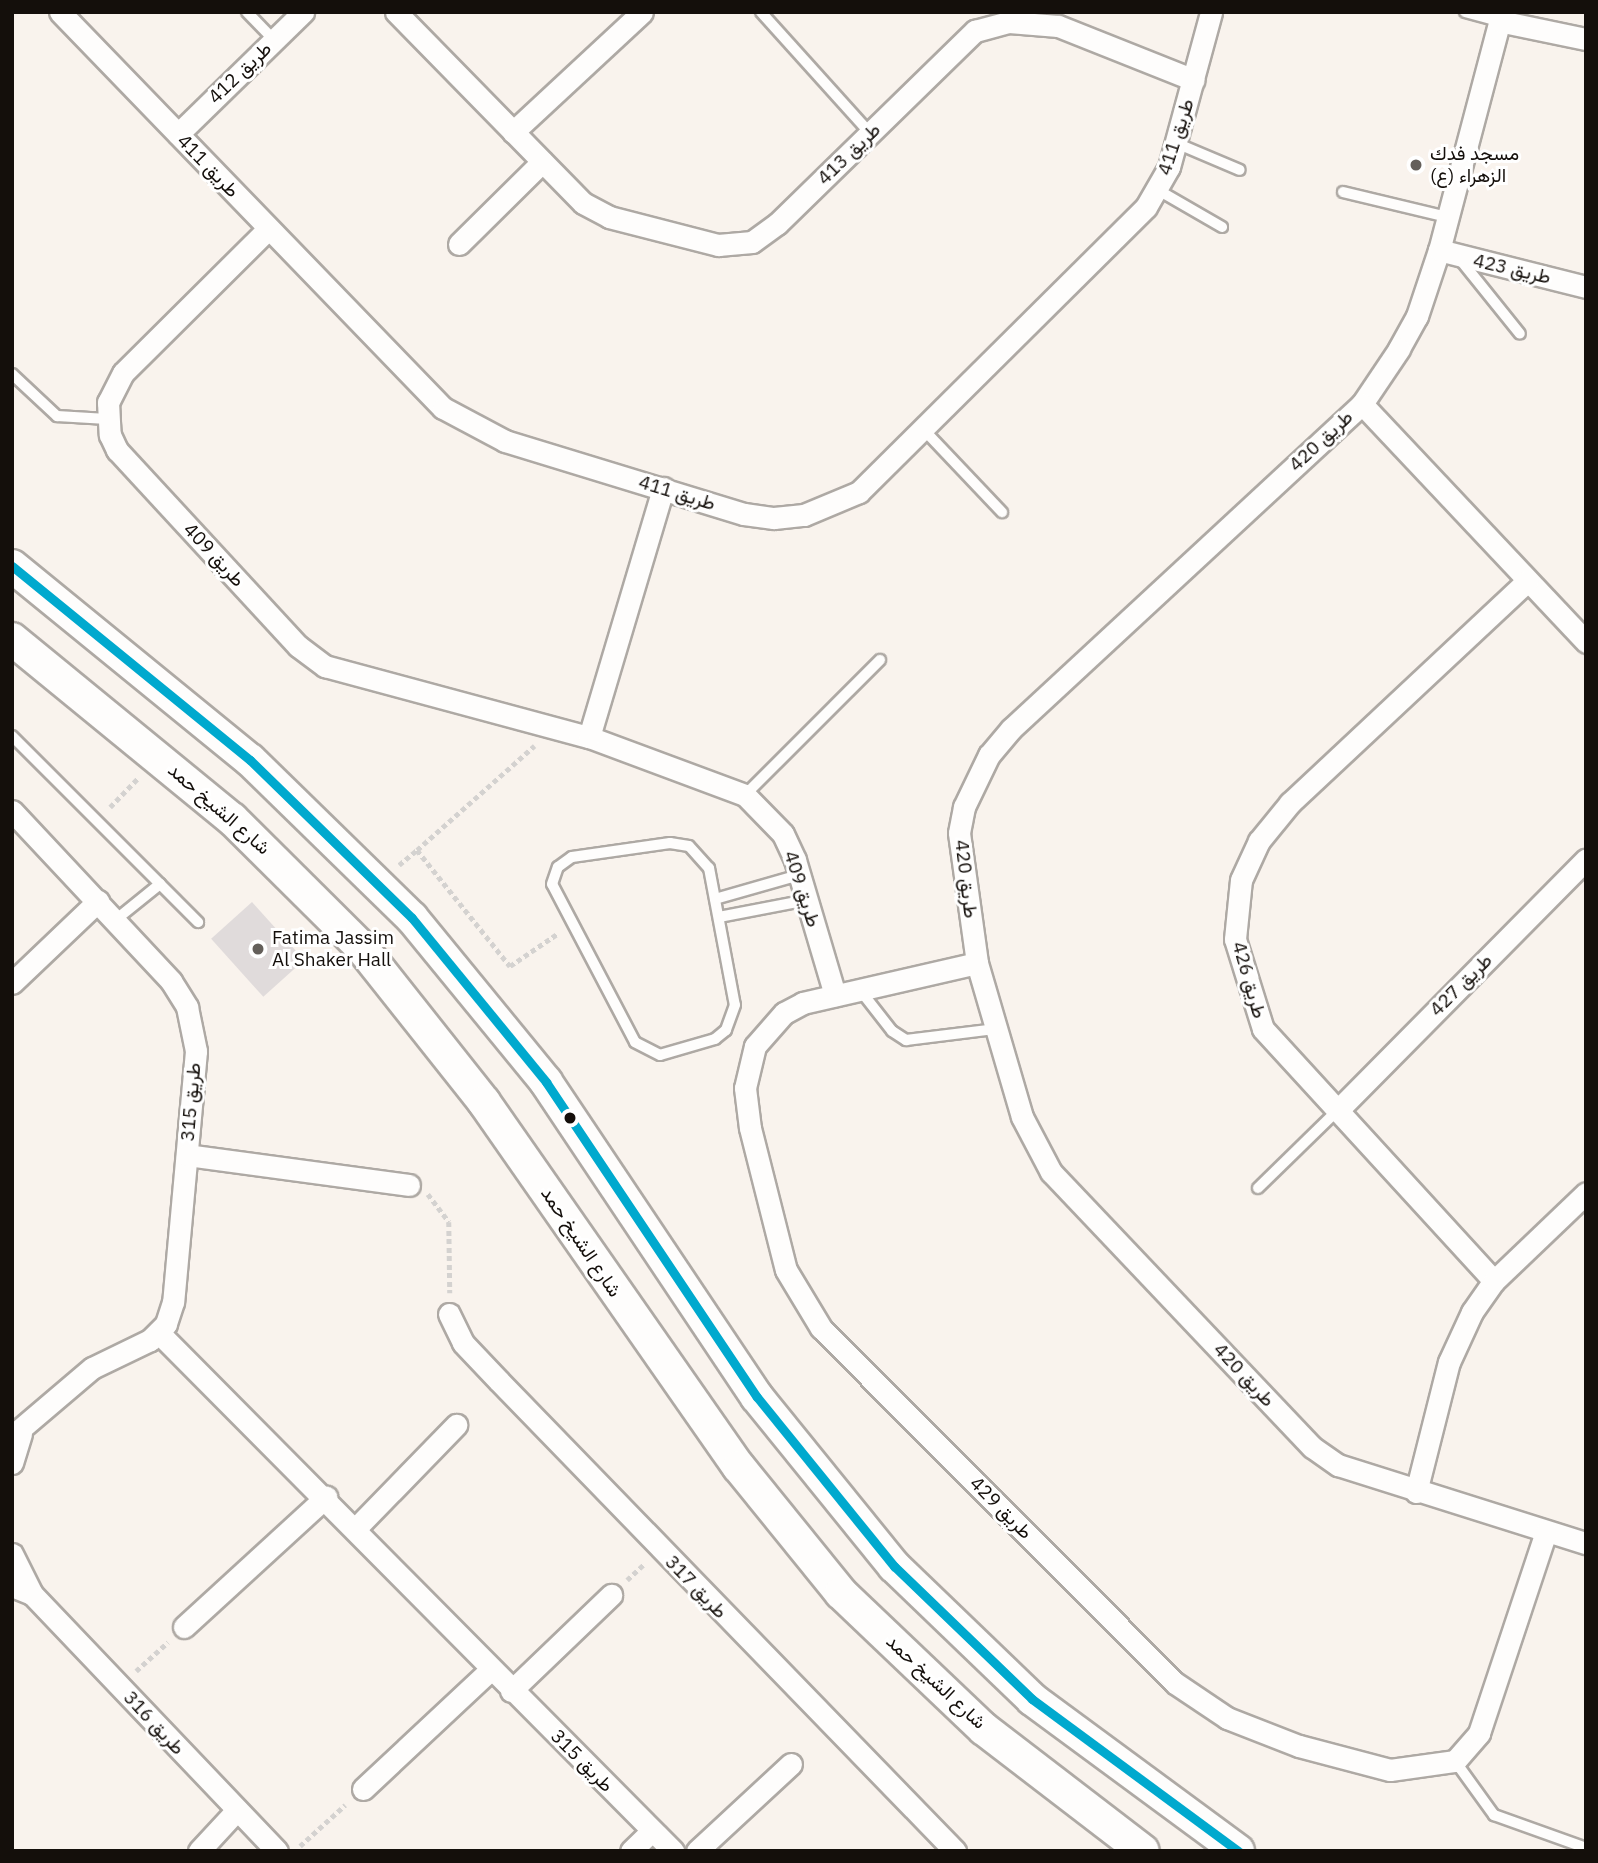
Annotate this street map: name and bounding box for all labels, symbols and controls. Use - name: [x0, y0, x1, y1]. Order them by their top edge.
- street label: طريق 412: [204, 37, 276, 109]
- street label: طريق 411: [1153, 96, 1199, 178]
- street label: طريق 413: [813, 118, 885, 190]
- street label: طريق 411: [172, 130, 244, 202]
- place label: مسجد فدك الزهراء (ع): [1430, 143, 1519, 187]
- marker: مسجد فدك الزهراء (ع): [1408, 157, 1424, 173]
- street label: طريق 423: [1471, 249, 1553, 289]
- street label: طريق 420: [1284, 406, 1358, 476]
- street label: طريق 411: [636, 471, 718, 515]
- street label: طريق 409: [179, 518, 249, 592]
- street label: شارع الشيخ حمد: [163, 758, 275, 860]
- street label: طريق 420: [950, 838, 982, 920]
- street label: طريق 409: [779, 848, 825, 930]
- place label: Fatima Jassim Al Shaker Hall: [272, 927, 394, 971]
- street label: طريق 426: [1227, 939, 1271, 1021]
- marker: Fatima Jassim Al Shaker Hall: [250, 941, 266, 957]
- street label: طريق 427: [1425, 949, 1497, 1021]
- street label: طريق 315: [176, 1062, 206, 1142]
- unlabelled marker: [563, 1111, 577, 1125]
- street label: شارع الشيخ حمد: [536, 1183, 626, 1301]
- street label: طريق 420: [1209, 1338, 1279, 1412]
- street label: طريق 429: [965, 1472, 1037, 1544]
- street label: طريق 317: [660, 1551, 732, 1623]
- street label: شارع الشيخ حمد: [881, 1630, 991, 1734]
- street label: طريق 316: [119, 1686, 189, 1760]
- street label: طريق 315: [546, 1725, 618, 1797]

